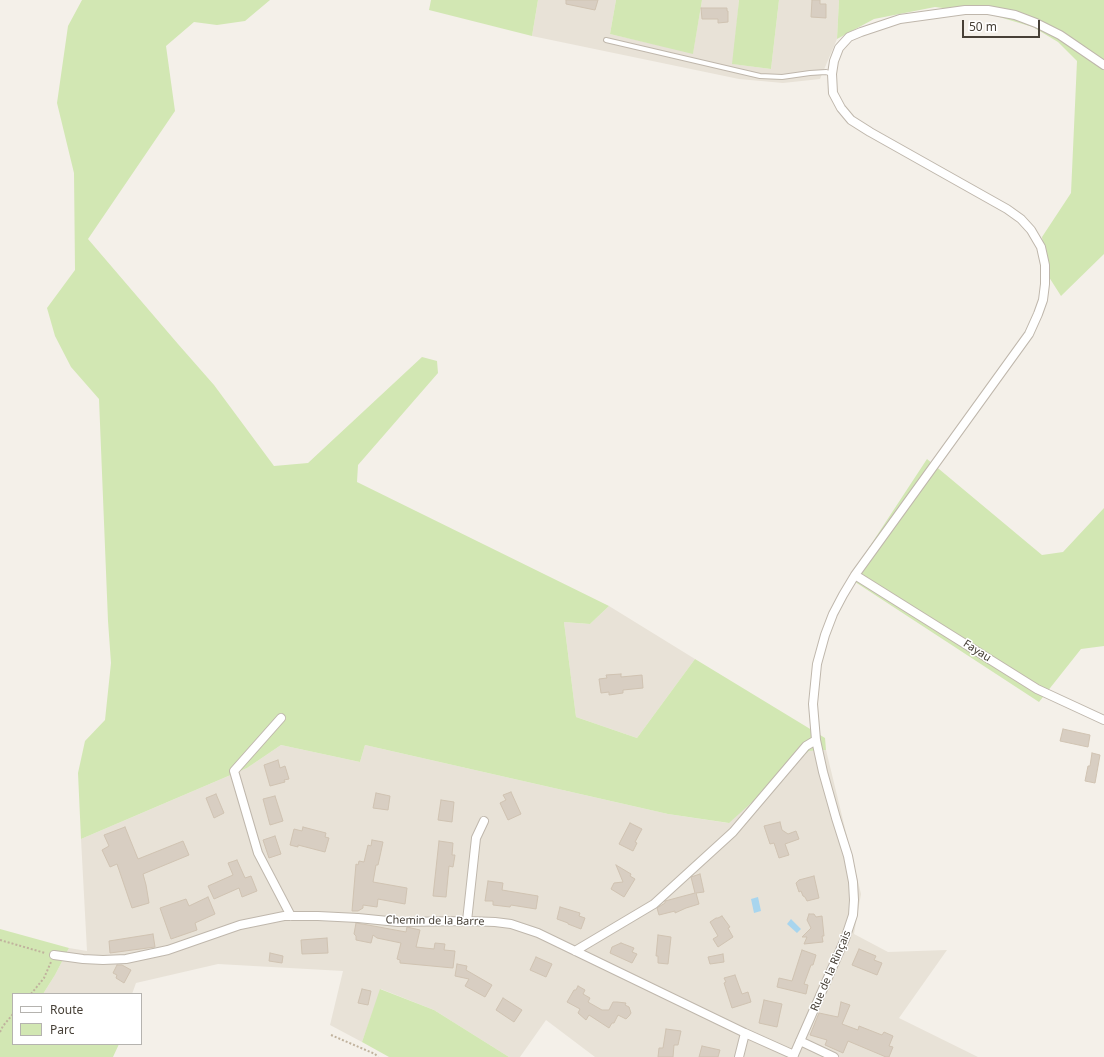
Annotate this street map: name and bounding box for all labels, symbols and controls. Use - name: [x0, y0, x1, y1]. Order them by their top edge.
- scale bar: [964, 12, 1042, 38]
- text: 50 m: [969, 18, 997, 35]
- street label: Fayau: [961, 637, 993, 665]
- street label: Chemin de la Barre: [385, 914, 485, 928]
- street label: Rue de la Rinçais: [808, 929, 854, 1013]
- legend: [12, 993, 142, 1045]
- text: Route: [50, 1001, 83, 1018]
- text: Parc: [50, 1021, 74, 1038]

